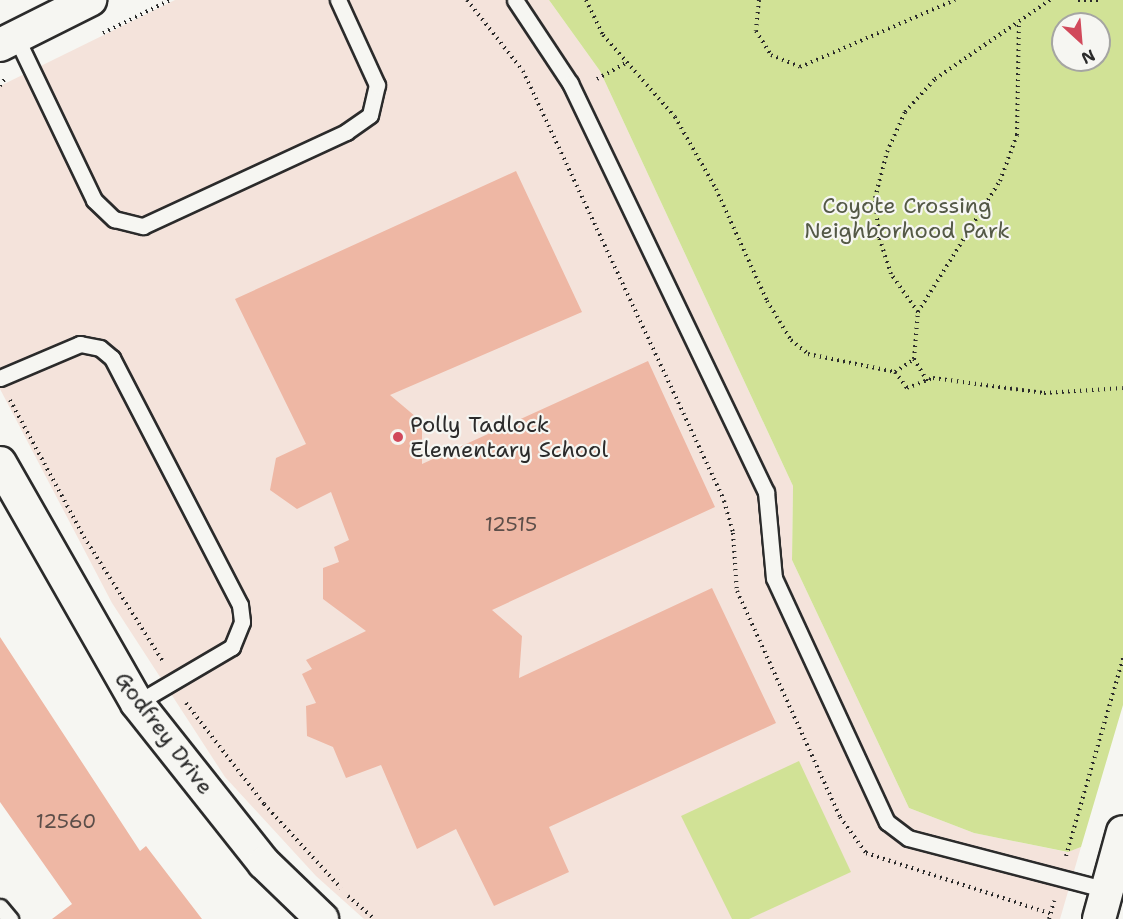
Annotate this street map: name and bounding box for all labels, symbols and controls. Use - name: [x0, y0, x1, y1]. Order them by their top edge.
- north arrow: [1051, 12, 1111, 72]
- text: N: [1078, 45, 1099, 69]
- park label: Coyote Crossing Neighborhood Park: [804, 192, 1010, 243]
- place label: Polly Tadlock Elementary School: [410, 411, 608, 463]
- marker: Polly Tadlock Elementary School: [391, 430, 405, 444]
- house number: 12515: [485, 512, 537, 536]
- street label: Godfrey Drive: [109, 666, 219, 800]
- house number: 12560: [36, 809, 96, 833]

